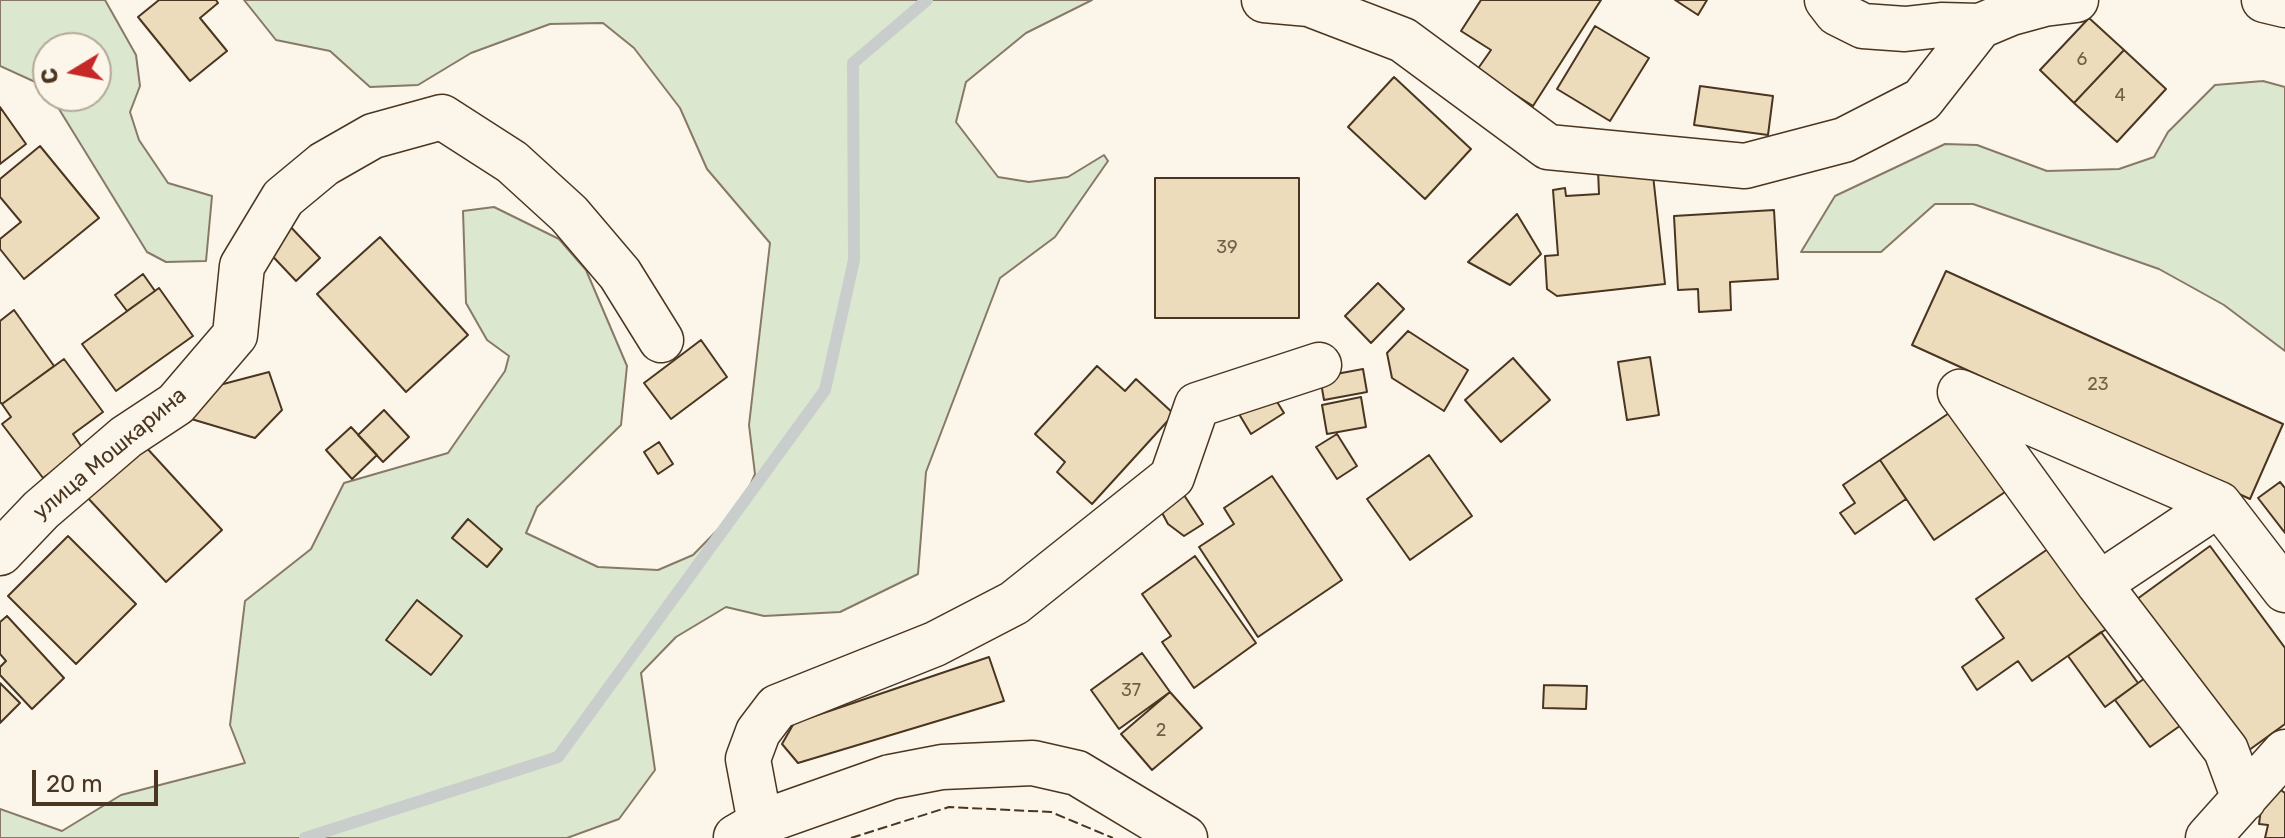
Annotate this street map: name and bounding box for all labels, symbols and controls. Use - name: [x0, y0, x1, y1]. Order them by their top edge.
- north arrow: [32, 32, 112, 112]
- house number: 6: [2077, 49, 2087, 71]
- text: С: [35, 66, 64, 86]
- house number: 4: [2114, 85, 2126, 107]
- house number: 39: [1216, 237, 1238, 259]
- house number: 23: [2087, 374, 2109, 396]
- street label: улица Мошкарина: [28, 382, 192, 526]
- house number: 37: [1121, 680, 1141, 702]
- house number: 2: [1156, 720, 1166, 742]
- scale bar: [36, 754, 162, 804]
- text: 20 m: [46, 770, 103, 798]

